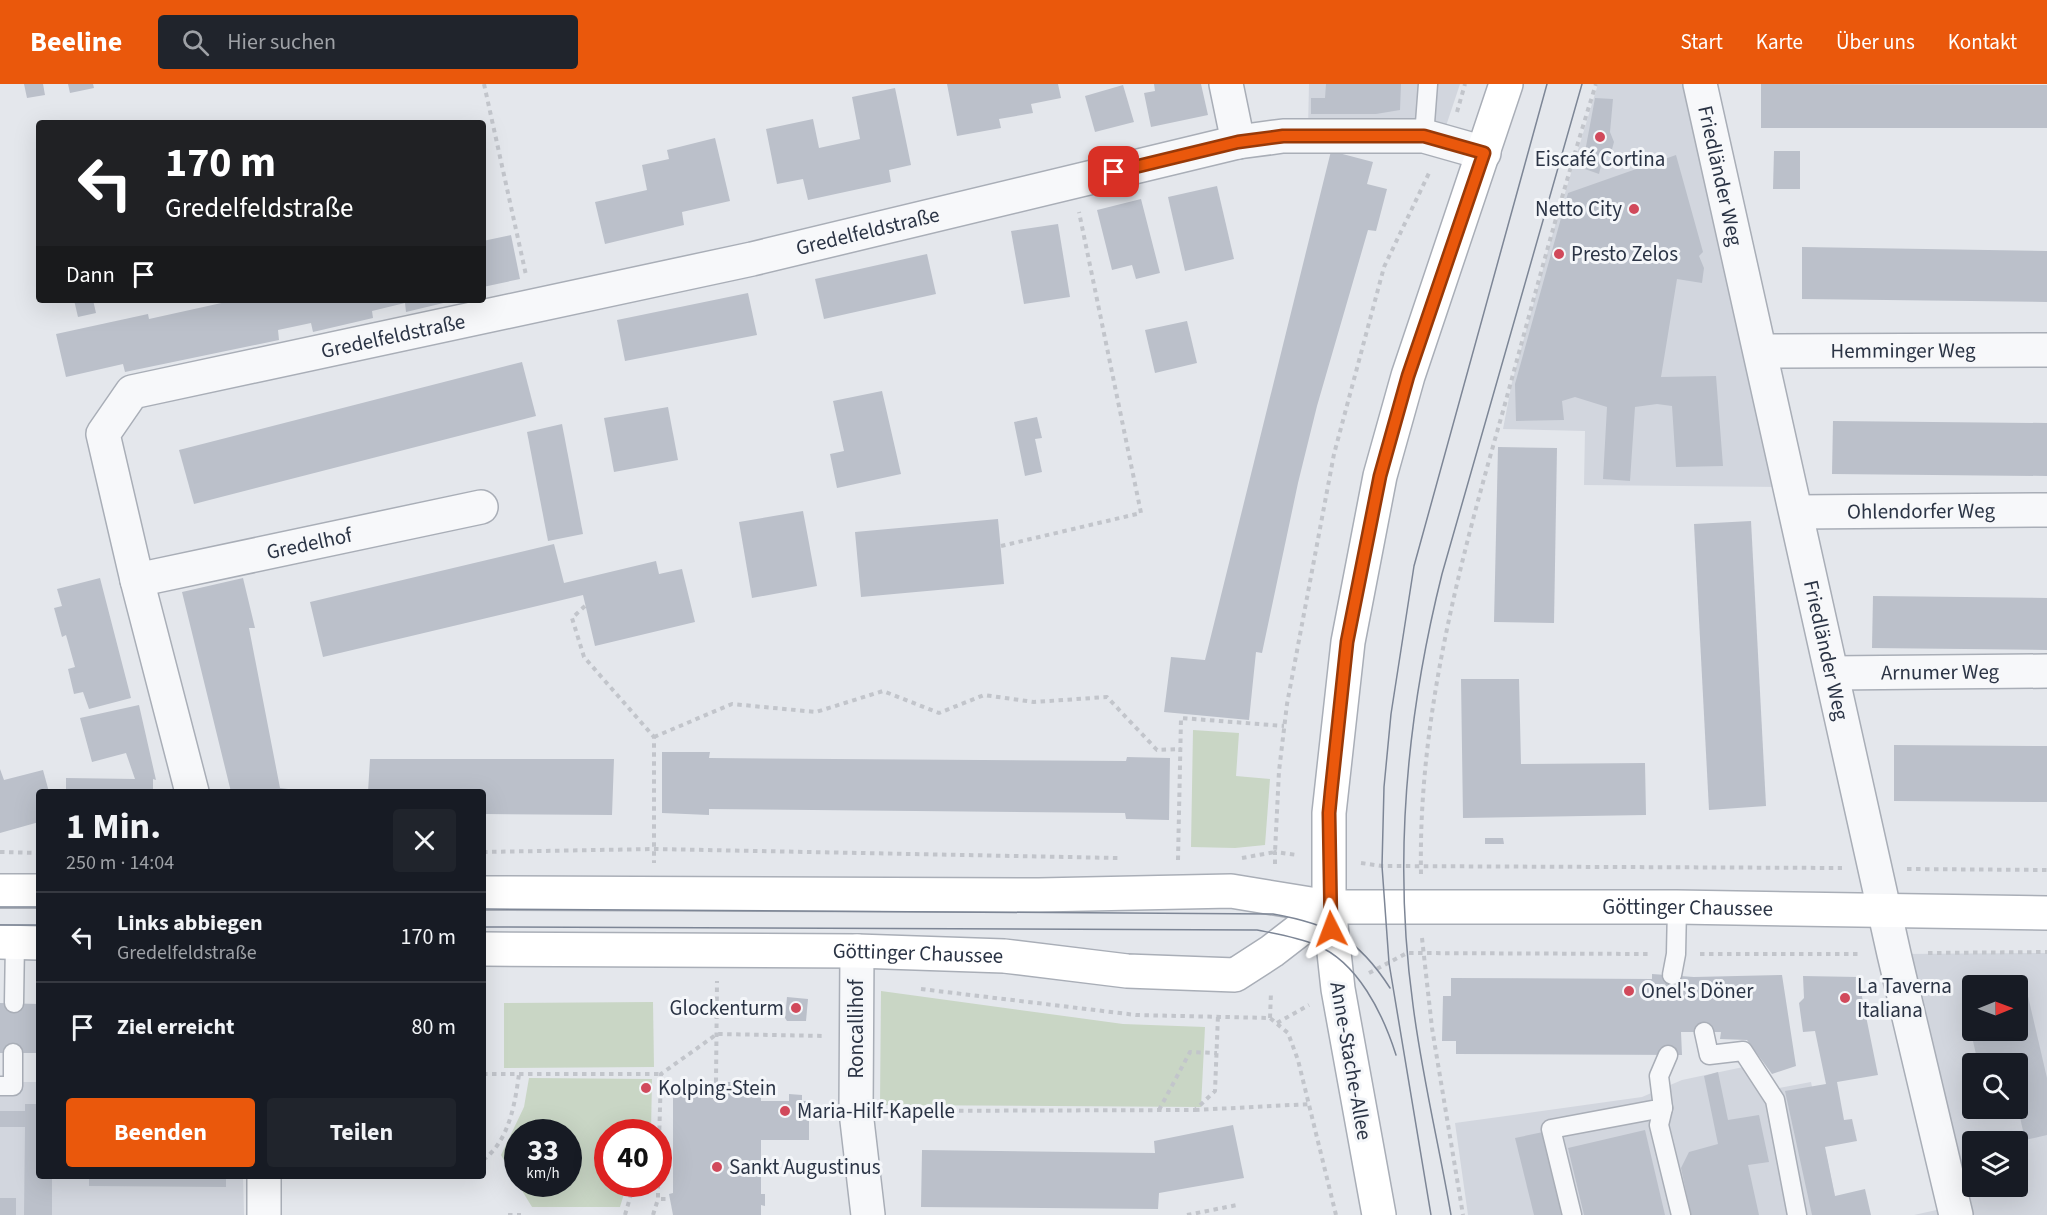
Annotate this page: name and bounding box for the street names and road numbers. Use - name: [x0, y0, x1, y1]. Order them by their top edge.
- street label: Friedländer Weg: [1690, 103, 1751, 249]
- street label: Gredelfeldstraße: [793, 199, 942, 263]
- street label: Gredelfeldstraße: [318, 306, 468, 366]
- street label: Hemminger Weg: [1830, 335, 1976, 366]
- street label: Ohlendorfer Weg: [1847, 495, 1996, 527]
- street label: Gredelhof: [264, 520, 356, 567]
- street label: Friedländer Weg: [1796, 577, 1857, 723]
- street label: Arnumer Weg: [1881, 656, 2000, 688]
- street label: Göttinger Chaussee: [1602, 892, 1773, 924]
- street label: Göttinger Chaussee: [833, 936, 1004, 971]
- street label: Roncallihof: [841, 978, 871, 1079]
- street label: Anne-Stache-Allee: [1322, 979, 1380, 1143]

